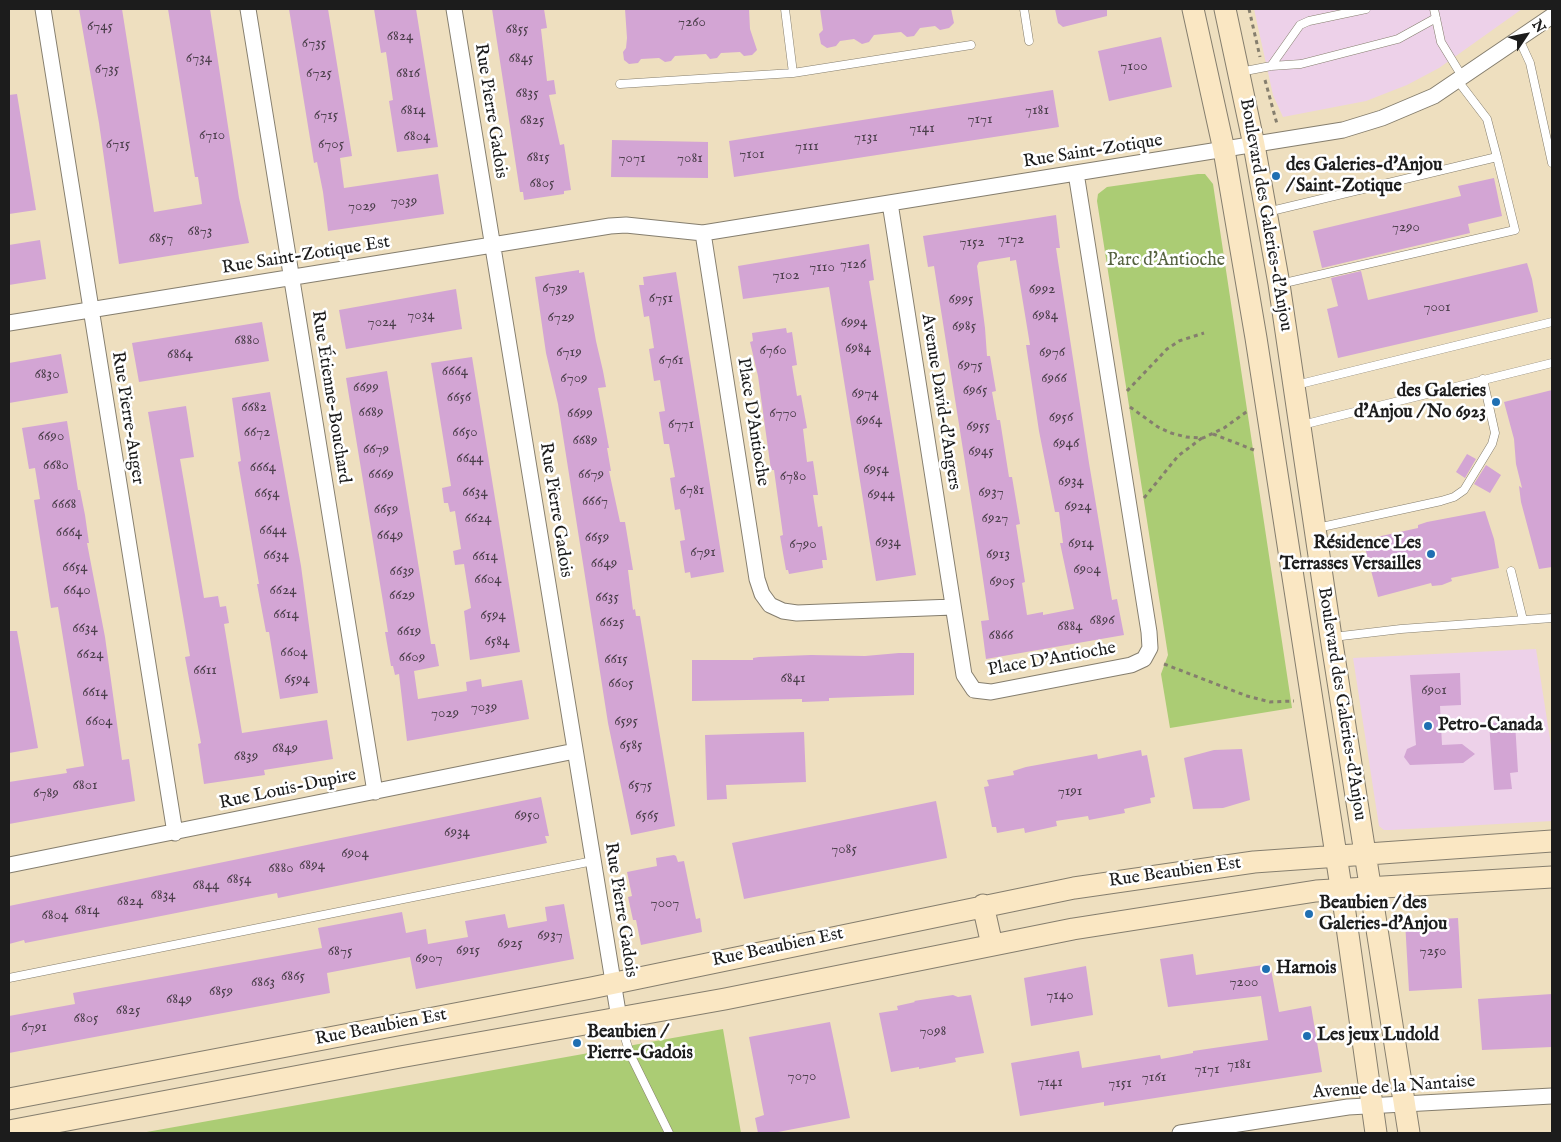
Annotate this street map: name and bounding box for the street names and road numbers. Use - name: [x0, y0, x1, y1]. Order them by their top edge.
- street label: Rue Pierre Gadois: [469, 42, 511, 180]
- street label: Boulevard des Galeries-d'Anjou: [1234, 97, 1296, 333]
- street label: Rue Saint-Zotique: [1022, 130, 1164, 174]
- street label: Rue Saint-Zotique Est: [221, 232, 391, 280]
- street label: Rue Étienne-Bouchard: [306, 309, 354, 485]
- street label: Avenue David-d'Angers: [915, 312, 965, 492]
- street label: Rue Pierre-Auger: [106, 350, 148, 486]
- street label: Place D'Antioche: [731, 356, 773, 488]
- street label: Rue Pierre Gadois: [534, 441, 576, 579]
- street label: Boulevard des Galeries-d'Anjou: [1312, 586, 1370, 822]
- street label: Place D'Antioche: [986, 638, 1118, 682]
- street label: Rue Louis-Dupire: [217, 765, 359, 815]
- street label: Rue Pierre Gadois: [599, 841, 641, 979]
- street label: Rue Beaubien Est: [1107, 853, 1243, 893]
- street label: Rue Beaubien Est: [710, 924, 846, 972]
- street label: Rue Beaubien Est: [313, 1005, 449, 1051]
- street label: Avenue de la Nantaise: [1312, 1072, 1476, 1104]

